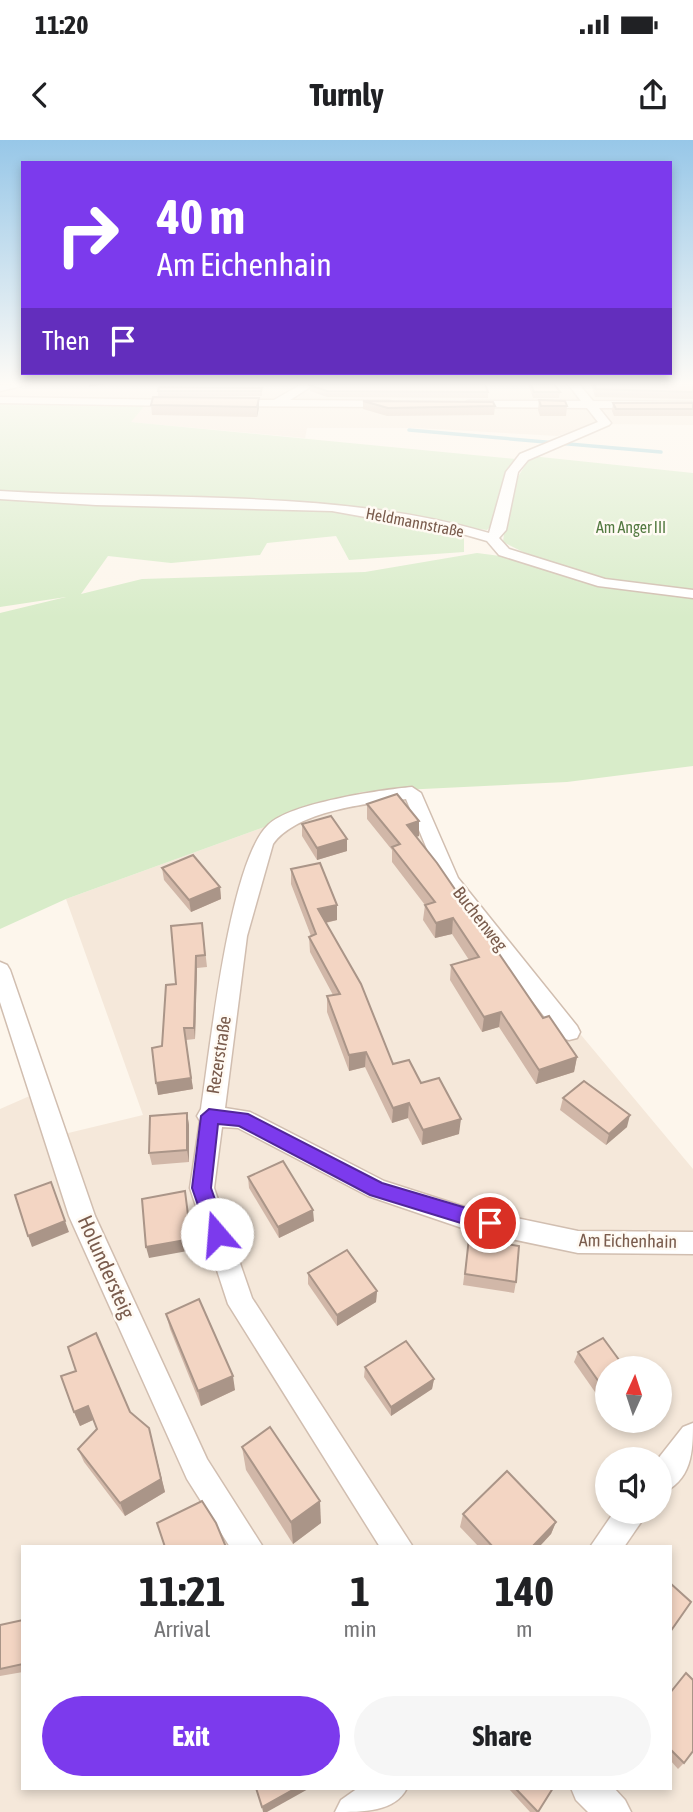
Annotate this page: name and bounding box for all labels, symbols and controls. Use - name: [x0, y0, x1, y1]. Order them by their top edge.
- text: 11:20: [35, 10, 89, 40]
- icon: back: [21, 76, 59, 114]
- text: Turnly: [309, 76, 384, 113]
- icon: share: [634, 76, 672, 114]
- text: 40 m: [157, 188, 245, 244]
- icon: right: [42, 189, 133, 280]
- text: Am Eichenhain: [157, 246, 332, 283]
- icon: arrive: [104, 322, 142, 360]
- text: Then: [42, 326, 90, 356]
- street label: Heldmannstraße: [364, 504, 466, 540]
- park label: Am Anger III: [596, 518, 666, 537]
- street label: Buchenweg: [449, 882, 512, 955]
- street label: Rezerstraße: [202, 1015, 235, 1095]
- pin: [460, 1193, 520, 1253]
- position arrow: [180, 1197, 254, 1271]
- icon: arrive: [471, 1204, 509, 1242]
- street label: Holundersteig: [74, 1211, 140, 1322]
- street label: Am Eichenhain: [579, 1229, 677, 1252]
- north arrow: [595, 1356, 672, 1433]
- map controls: [595, 1356, 672, 1524]
- button: sound: [595, 1447, 672, 1524]
- text: 11:21: [139, 1567, 226, 1615]
- text: 1: [350, 1567, 370, 1615]
- text: 140: [495, 1567, 554, 1615]
- text: Arrival: [154, 1616, 210, 1642]
- text: min: [344, 1616, 377, 1642]
- text: m: [516, 1616, 533, 1642]
- button: Exit: [42, 1696, 340, 1776]
- button: Share: [354, 1696, 651, 1776]

